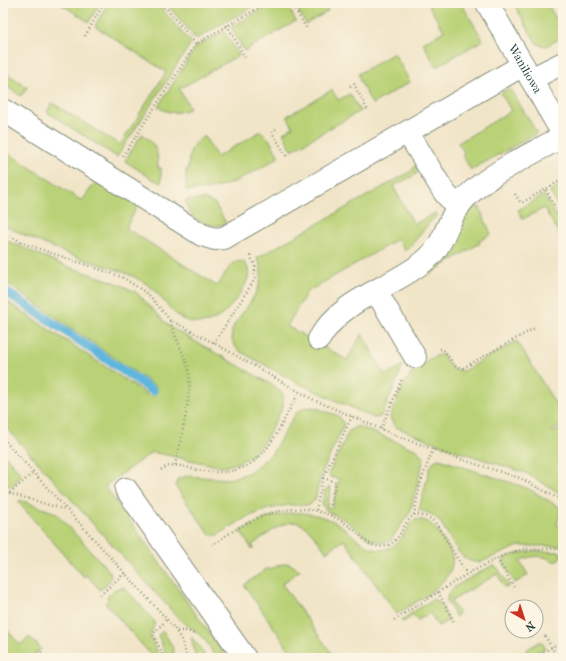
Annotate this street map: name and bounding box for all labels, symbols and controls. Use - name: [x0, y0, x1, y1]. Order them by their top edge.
- street label: Waniliowa: [505, 41, 545, 96]
- north arrow: [504, 599, 544, 639]
- text: N: [522, 619, 537, 634]

